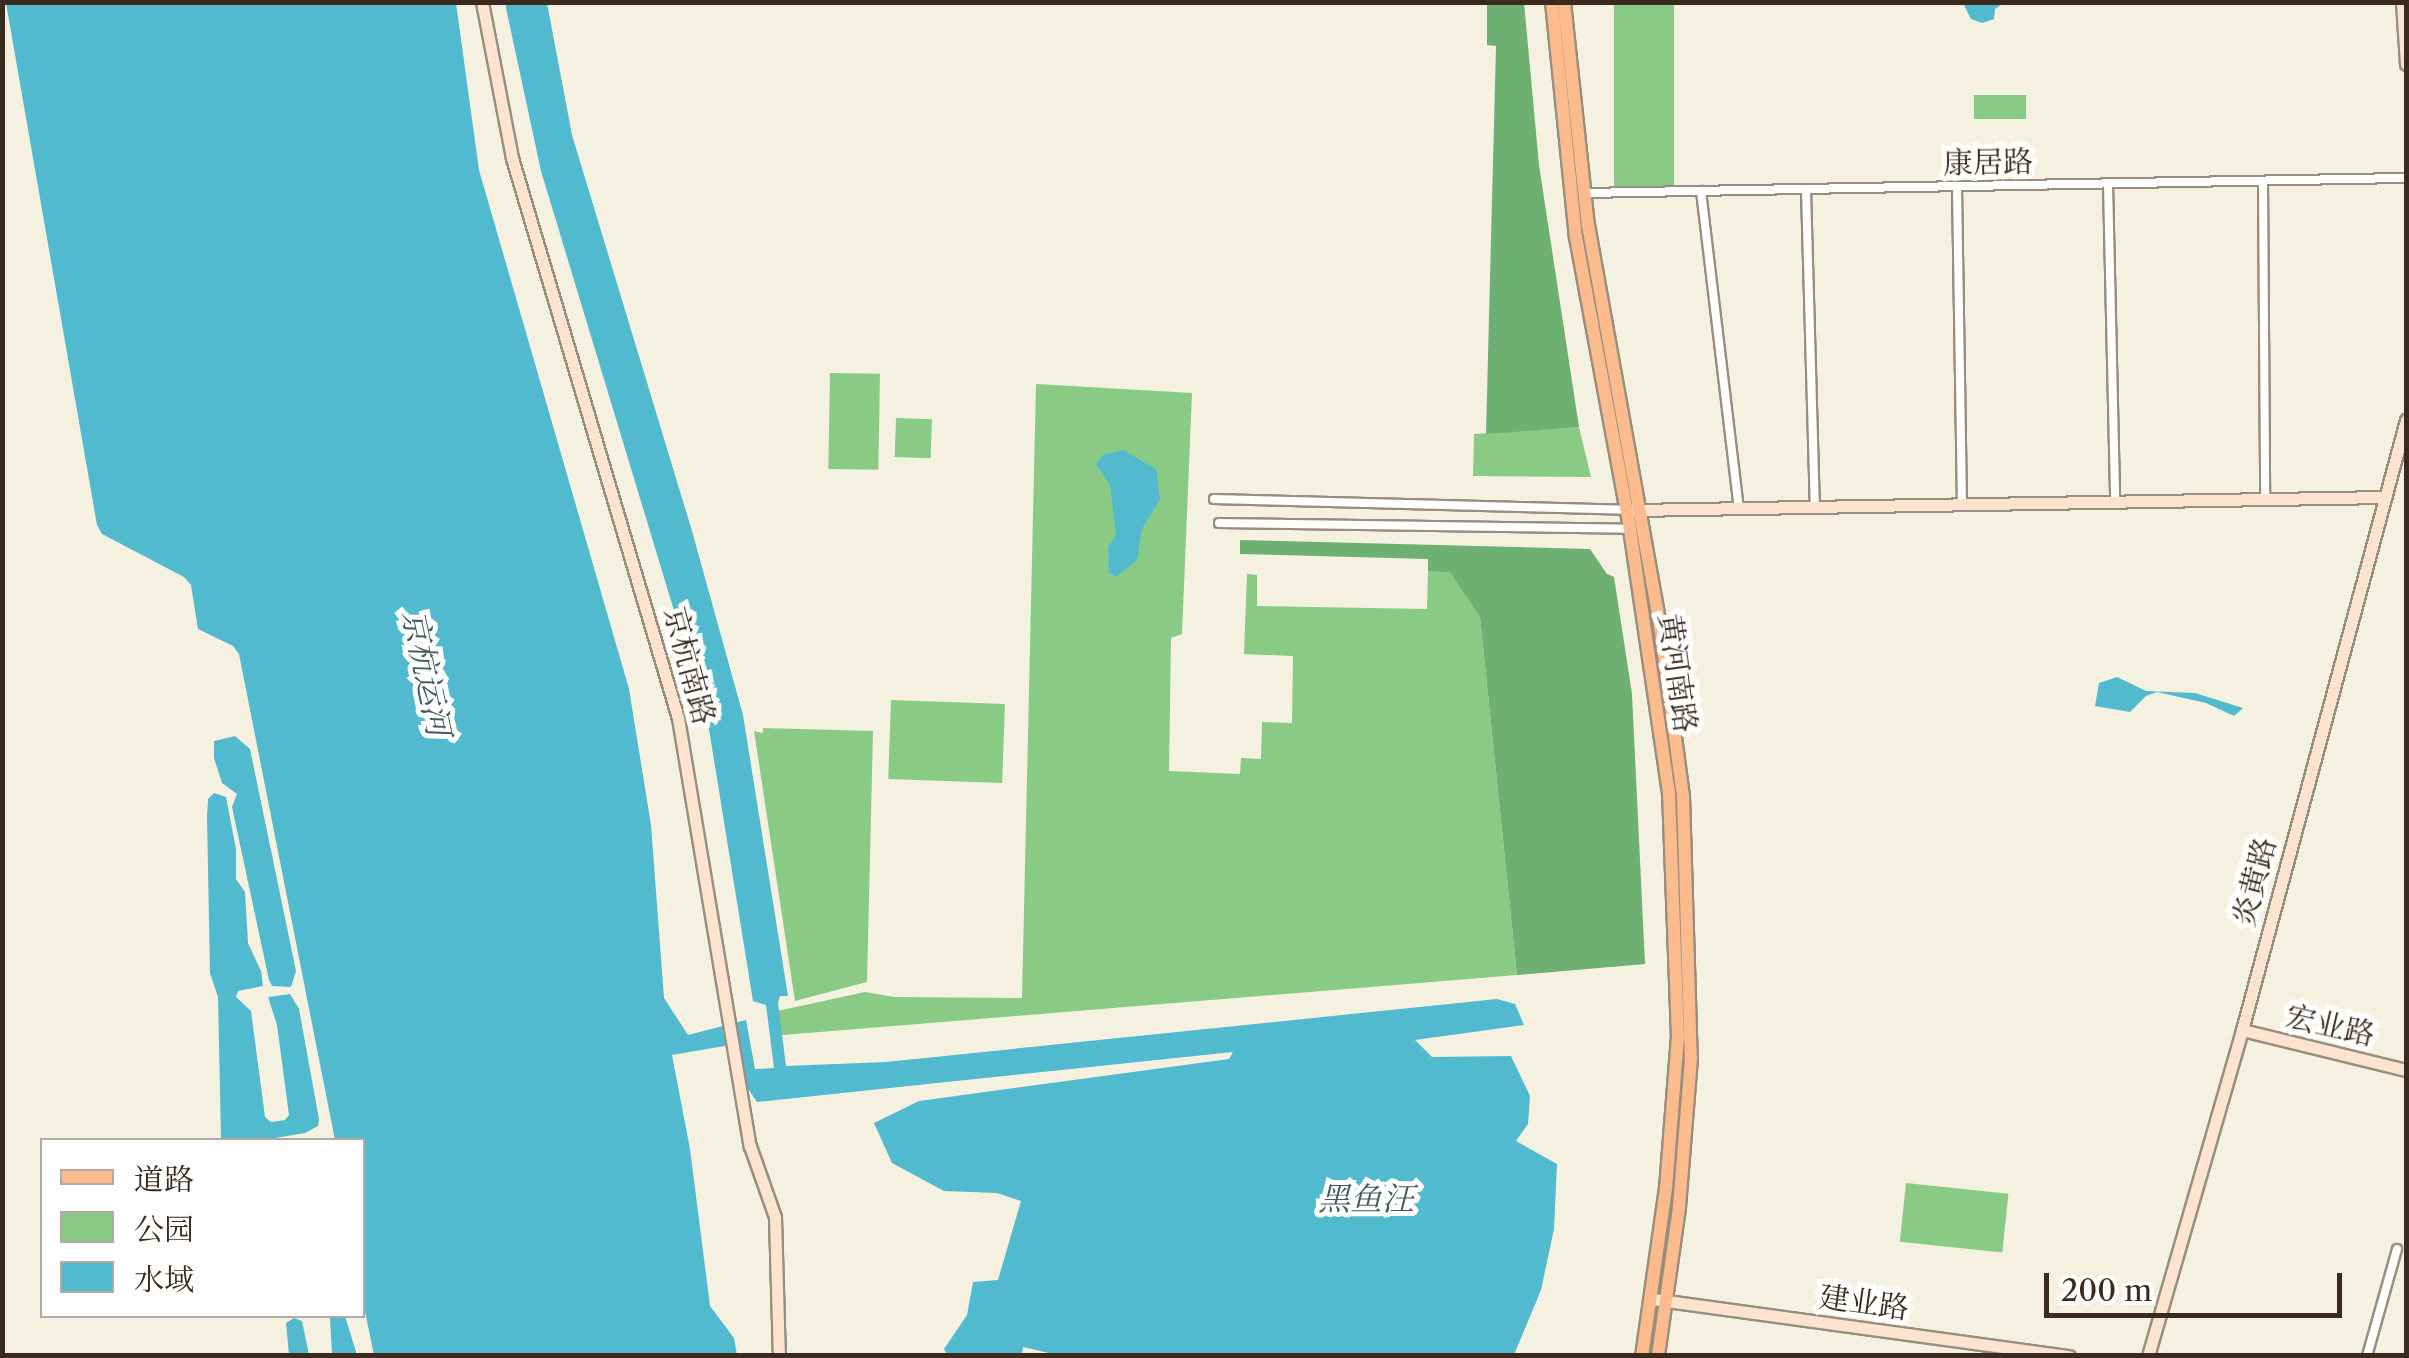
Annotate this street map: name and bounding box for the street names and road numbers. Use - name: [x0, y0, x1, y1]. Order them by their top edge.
- street label: 康居路: [1943, 144, 2033, 182]
- street label: 京杭南路: [656, 603, 722, 729]
- street label: 黄河南路: [1651, 611, 1703, 735]
- street label: 炎黄路: [2226, 834, 2284, 930]
- street label: 宏业路: [2282, 998, 2378, 1054]
- street label: 建业路: [1817, 1279, 1911, 1327]

